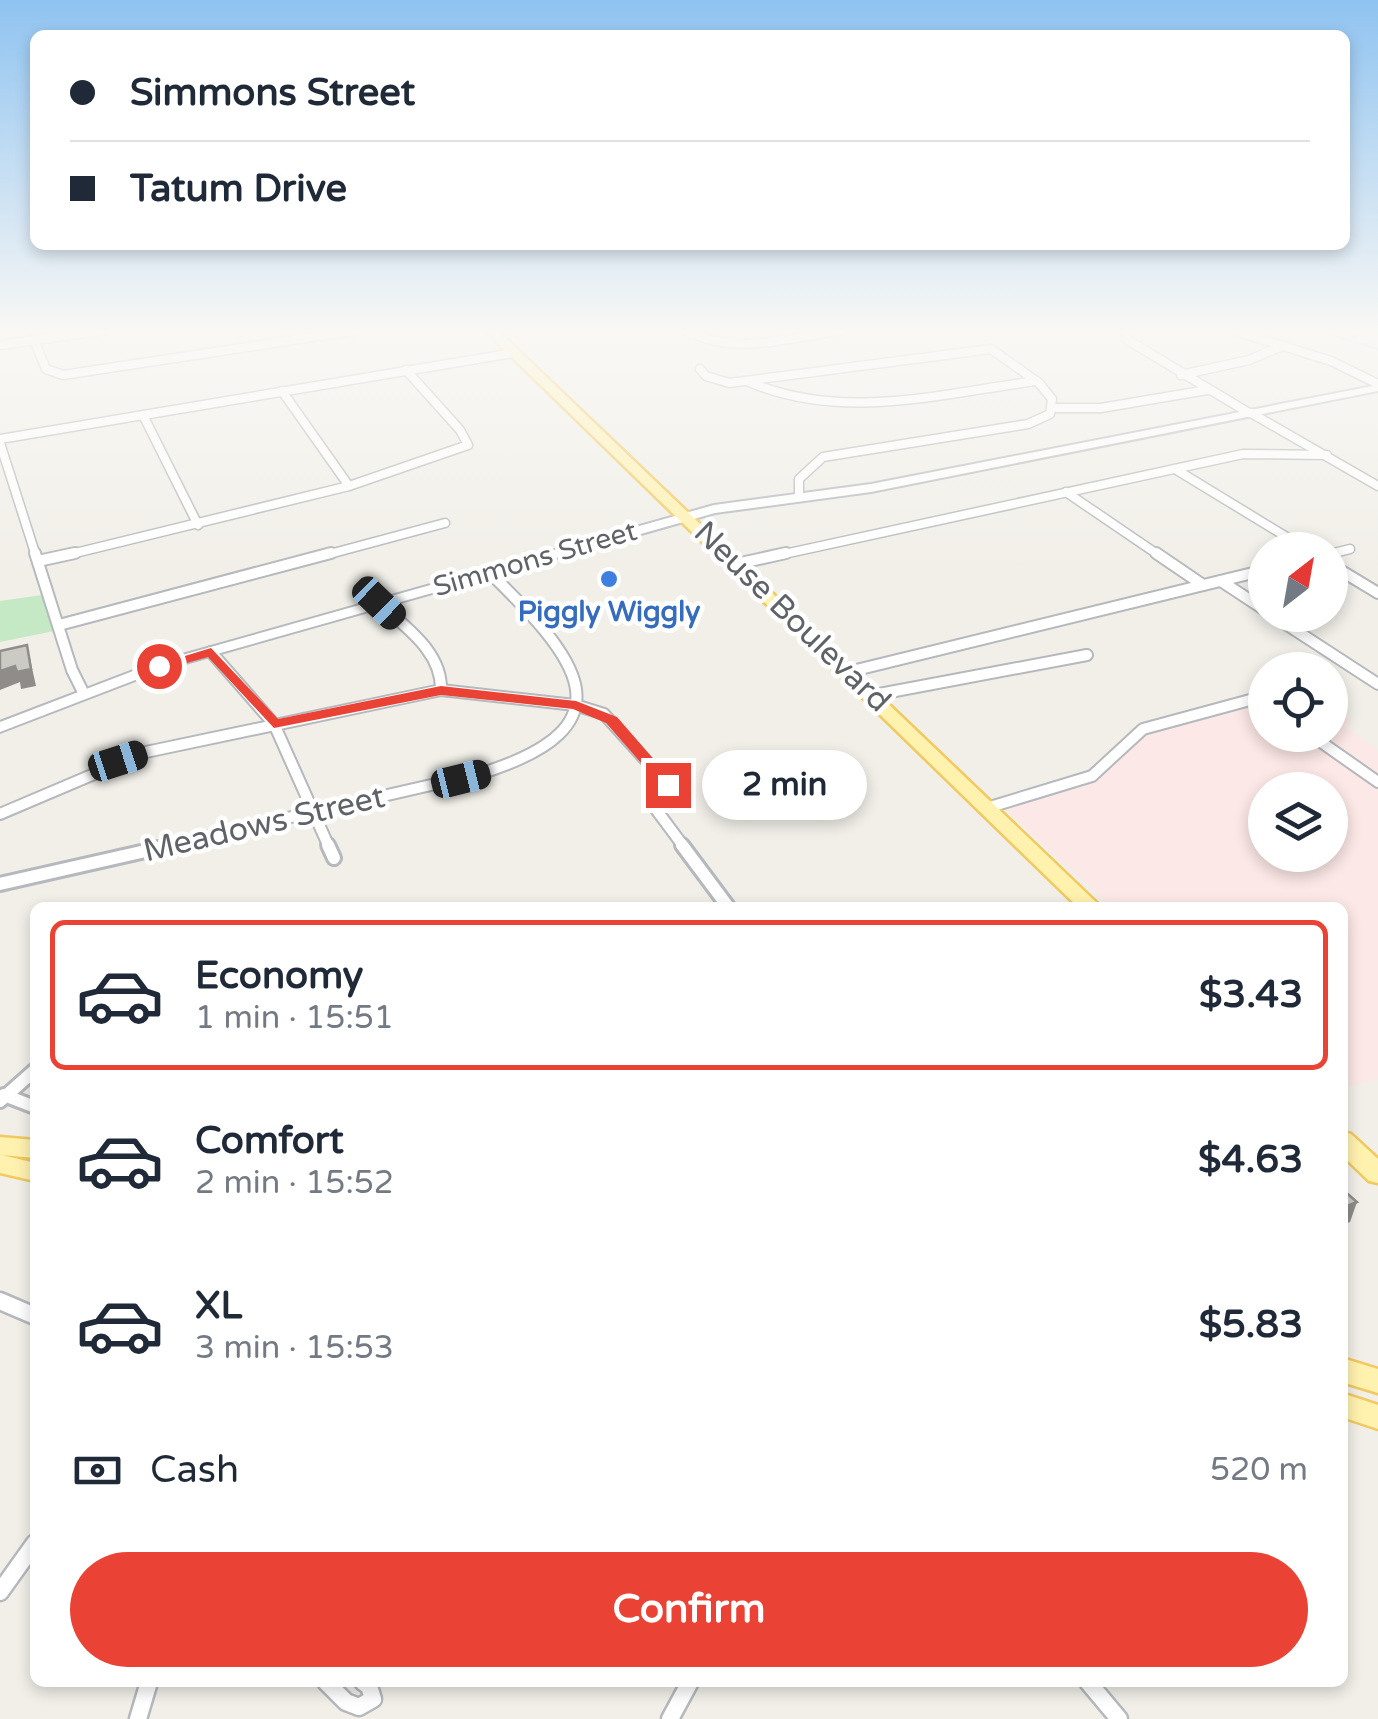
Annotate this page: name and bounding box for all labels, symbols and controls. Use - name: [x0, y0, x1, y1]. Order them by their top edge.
- text: Simmons Street: [130, 70, 415, 116]
- text: Tatum Drive: [130, 166, 347, 212]
- street label: Simmons Street: [429, 514, 641, 604]
- street label: Neuse Boulevard: [686, 514, 898, 720]
- north arrow: [1248, 532, 1348, 632]
- map controls: [1248, 532, 1348, 872]
- marker: Piggly Wiggly: [598, 568, 620, 590]
- car: [347, 571, 411, 635]
- place label: Piggly Wiggly: [518, 595, 700, 629]
- route start: [137, 644, 182, 689]
- button: locate: [1248, 652, 1348, 752]
- car: [85, 737, 151, 785]
- callout: 2 min: [703, 750, 868, 820]
- car: [428, 757, 494, 801]
- route end: [646, 763, 691, 808]
- text: 2 min: [742, 766, 827, 804]
- button: layers: [1248, 772, 1348, 872]
- street label: Meadows Street: [140, 778, 388, 870]
- icon: car: [75, 950, 165, 1040]
- text: Economy: [195, 953, 363, 999]
- text: $3.43: [1199, 972, 1303, 1018]
- text: 1 min · 15:51: [195, 999, 394, 1037]
- icon: car: [75, 1115, 165, 1205]
- text: Comfort: [195, 1118, 344, 1164]
- text: $4.63: [1198, 1137, 1303, 1183]
- text: 2 min · 15:52: [195, 1164, 394, 1202]
- icon: car: [75, 1280, 165, 1370]
- text: XL: [195, 1283, 242, 1329]
- text: $5.83: [1199, 1302, 1303, 1348]
- text: 3 min · 15:53: [195, 1329, 394, 1367]
- icon: cash: [70, 1443, 125, 1498]
- text: Cash: [150, 1447, 239, 1493]
- text: 520 m: [1210, 1451, 1308, 1489]
- button: Confirm: [70, 1552, 1308, 1667]

